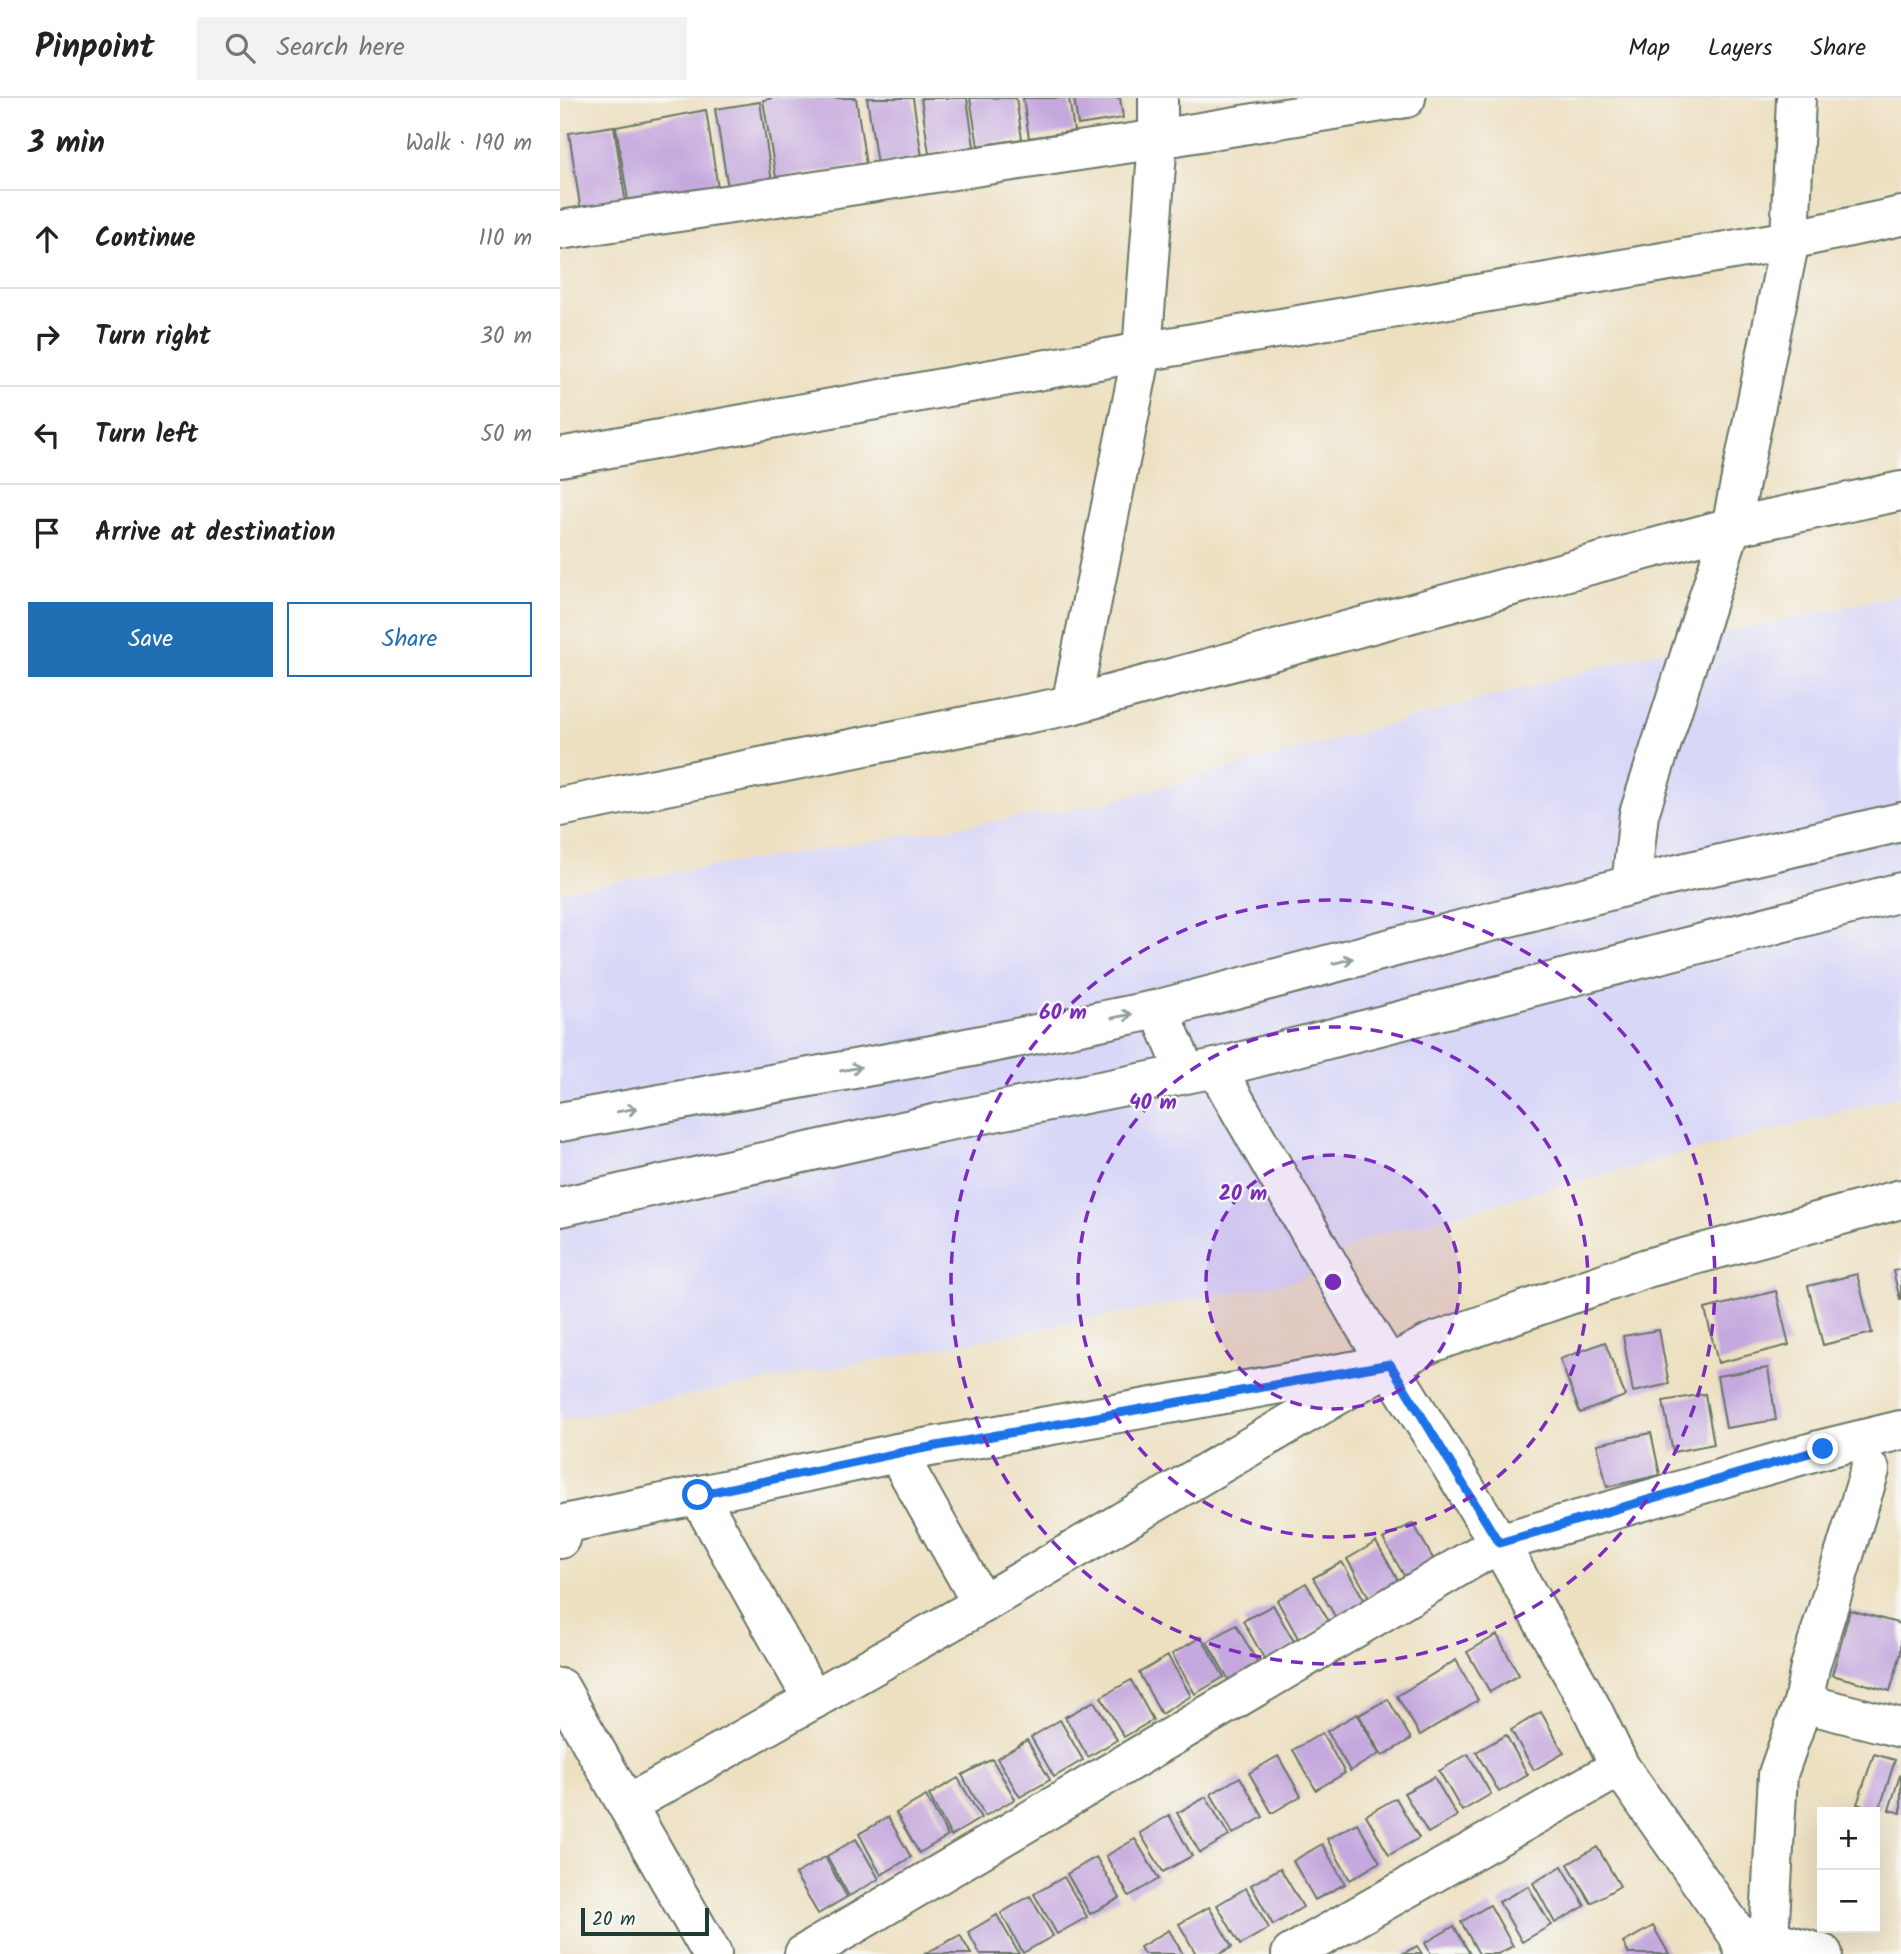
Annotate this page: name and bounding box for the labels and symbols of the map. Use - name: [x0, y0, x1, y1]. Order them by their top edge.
- one-way arrow: [1331, 954, 1354, 967]
- text: 60 m: [1039, 997, 1087, 1030]
- one-way arrow: [1110, 1009, 1133, 1023]
- one-way arrow: [839, 1062, 862, 1076]
- text: 40 m: [1129, 1087, 1177, 1120]
- one-way arrow: [615, 1103, 638, 1116]
- text: 20 m: [1219, 1178, 1267, 1211]
- centre of rings: [1321, 1270, 1345, 1294]
- route end: [1807, 1433, 1838, 1464]
- route start: [682, 1479, 713, 1510]
- scale bar: [581, 1905, 709, 1937]

